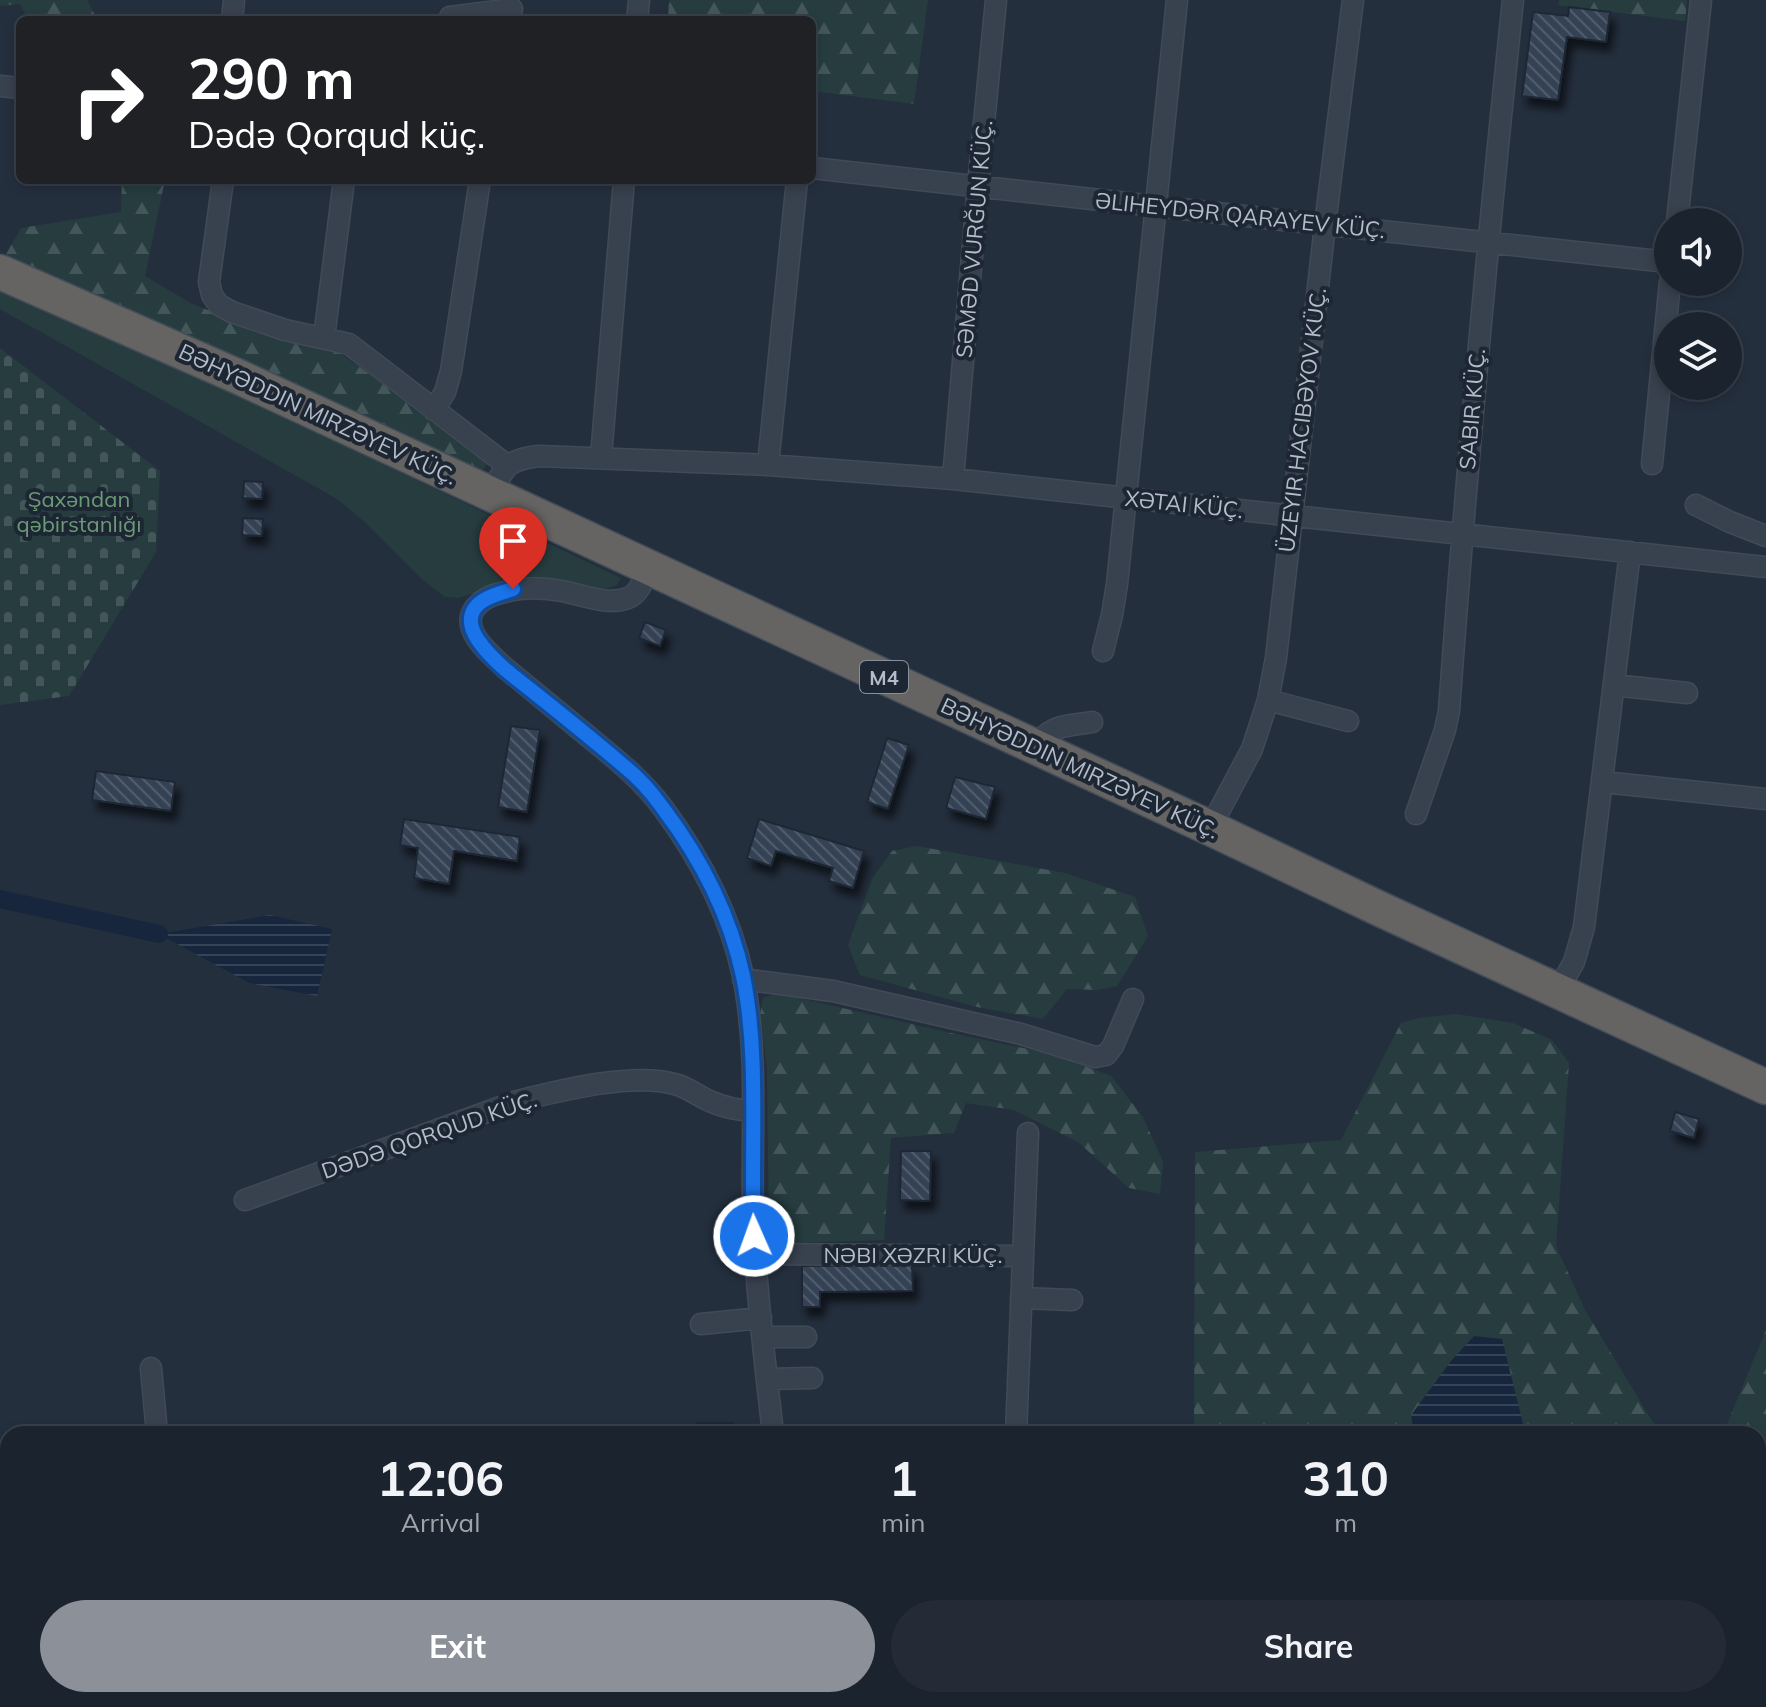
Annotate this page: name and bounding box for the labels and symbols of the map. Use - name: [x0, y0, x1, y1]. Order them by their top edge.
- street label: SƏMƏD VURĞUN KÜÇ.: [950, 119, 998, 359]
- street label: ƏLIHEYDƏR QARAYEV KÜÇ.: [1094, 186, 1386, 244]
- street label: ÜZEYIR HACIBƏYOV KÜÇ.: [1272, 286, 1332, 554]
- street label: BƏHYƏDDIN MIRZƏYEV KÜÇ.: [174, 337, 462, 491]
- street label: SABIR KÜÇ.: [1453, 347, 1491, 471]
- street label: XƏTAI KÜÇ.: [1124, 484, 1244, 524]
- park label: Şaxəndan qəbirstanlığı: [16, 485, 142, 538]
- pin: [479, 507, 547, 589]
- road number: M4: [860, 661, 908, 693]
- street label: BƏHYƏDDIN MIRZƏYEV KÜÇ.: [936, 691, 1224, 845]
- street label: DƏDƏ QORQUD KÜÇ.: [318, 1085, 540, 1185]
- position arrow: [712, 1194, 796, 1278]
- street label: NƏBI XƏZRI KÜÇ.: [823, 1241, 1003, 1269]

